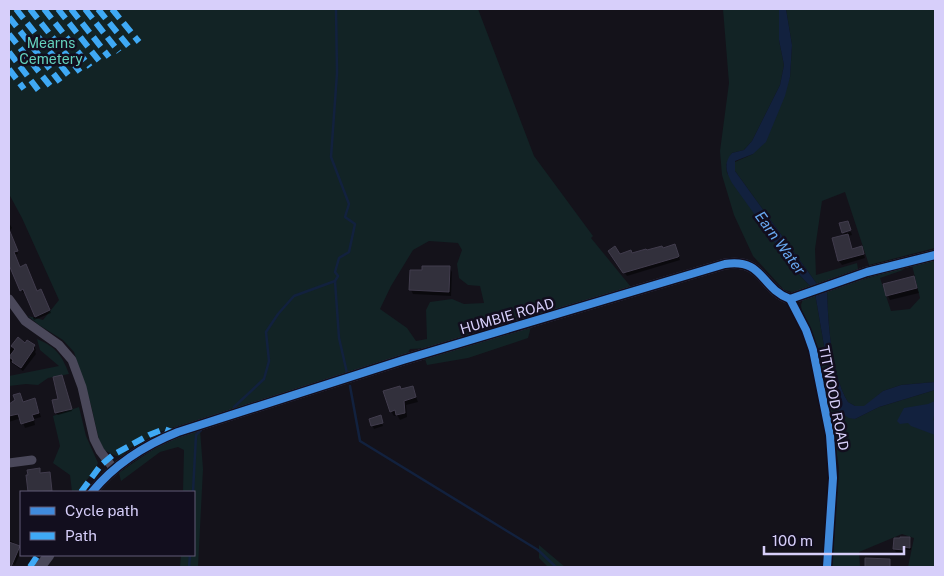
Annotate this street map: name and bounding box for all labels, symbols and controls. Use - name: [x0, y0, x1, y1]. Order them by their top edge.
- park label: Mearns Cemetery: [19, 35, 83, 67]
- water label: Earn Water: [752, 208, 809, 278]
- street label: HUMBIE ROAD: [458, 295, 556, 337]
- street label: TITWOOD ROAD: [816, 344, 852, 452]
- legend: [20, 491, 195, 556]
- text: Cycle path: [65, 502, 139, 519]
- scale bar: [764, 524, 904, 556]
- text: Path: [65, 527, 97, 544]
- text: 100 m: [772, 532, 813, 549]

